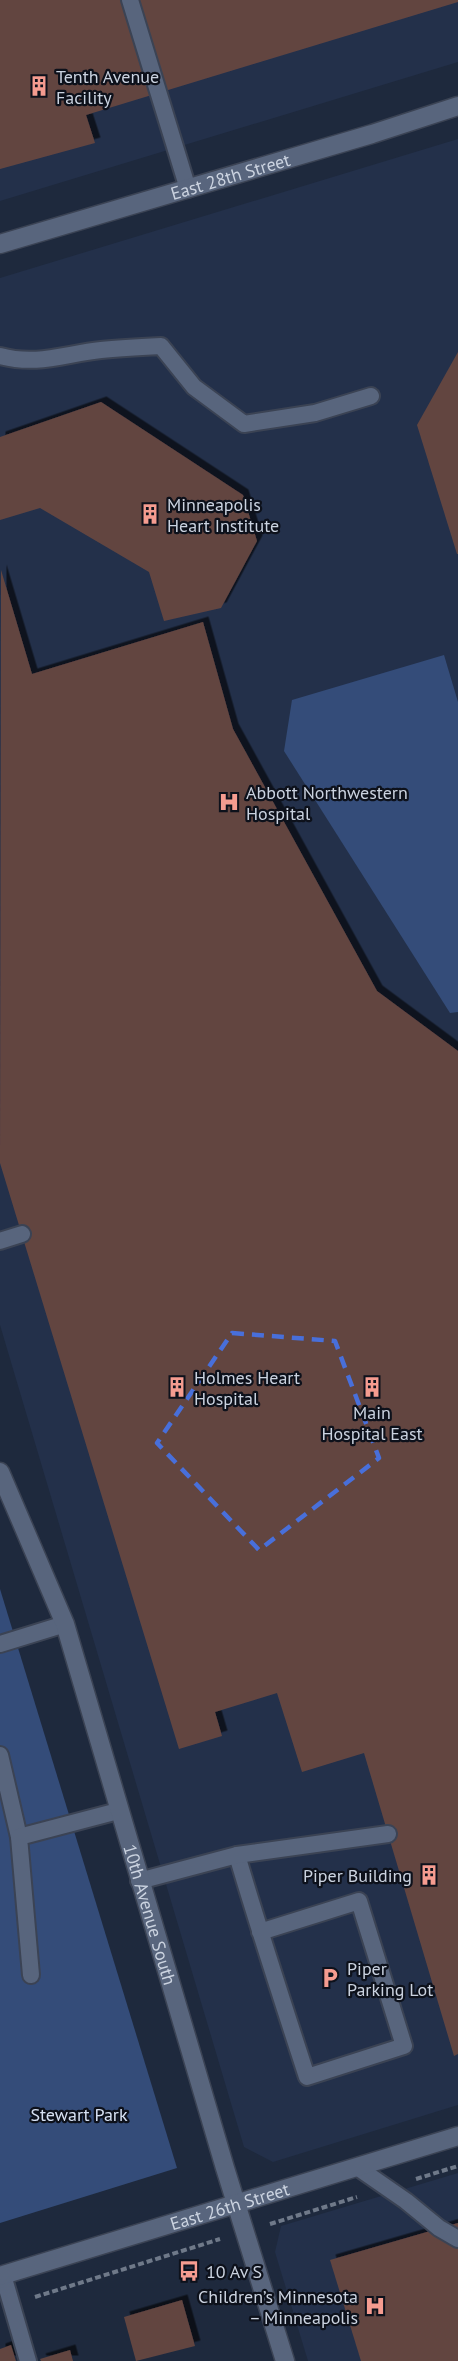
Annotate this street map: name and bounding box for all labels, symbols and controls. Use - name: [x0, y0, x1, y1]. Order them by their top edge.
- place label: Tenth Avenue Facility: [56, 65, 159, 109]
- building icon: Tenth Avenue Facility: [27, 74, 51, 98]
- street label: East 28th Street: [168, 147, 293, 204]
- place label: Minneapolis Heart Institute: [167, 493, 279, 537]
- building icon: Minneapolis Heart Institute: [138, 502, 162, 526]
- place label: Abbott Northwestern Hospital: [246, 781, 408, 825]
- hospital icon: Abbott Northwestern Hospital: [217, 790, 241, 814]
- place label: Holmes Heart Hospital: [194, 1366, 300, 1410]
- building icon: Holmes Heart Hospital: [165, 1375, 189, 1399]
- building icon: Main Hospital East: [360, 1375, 384, 1399]
- place label: Main Hospital East: [321, 1401, 423, 1445]
- street label: 10th Avenue South: [119, 1841, 182, 1988]
- building icon: Piper Building: [417, 1863, 441, 1887]
- place label: Piper Building: [303, 1864, 412, 1887]
- place label: Piper Parking Lot: [347, 1957, 433, 2001]
- parking icon: Piper Parking Lot: [318, 1966, 342, 1990]
- park label: Stewart Park: [30, 2103, 128, 2126]
- street label: East 26th Street: [167, 2177, 292, 2235]
- bus stop icon: 10 Av S: [177, 2259, 201, 2283]
- place label: 10 Av S: [206, 2260, 262, 2283]
- place label: Children’s Minnesota – Minneapolis: [198, 2285, 358, 2329]
- hospital icon: Children’s Minnesota – Minneapolis: [363, 2294, 387, 2318]

